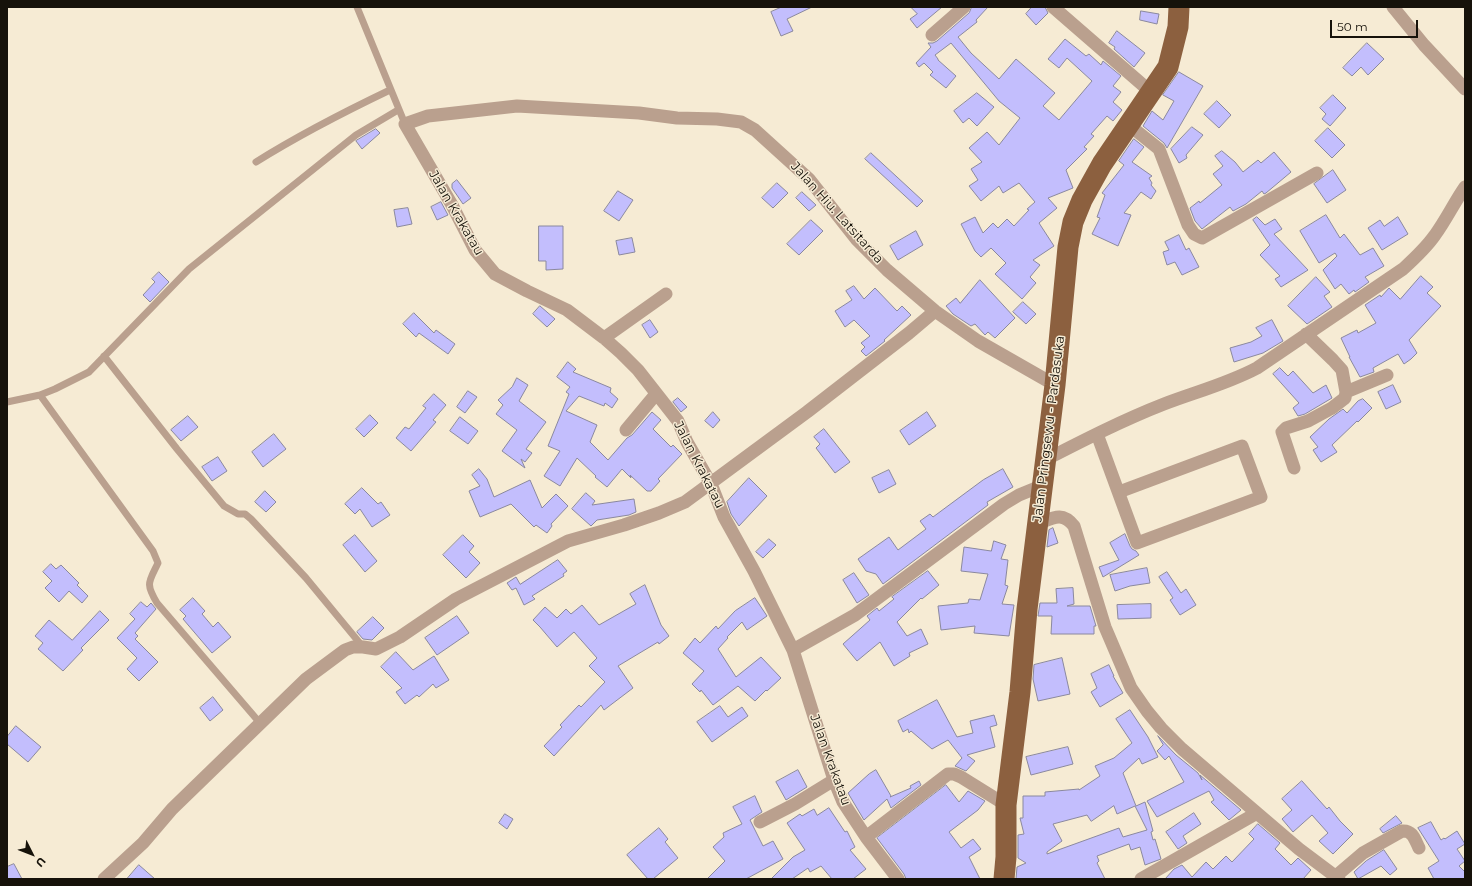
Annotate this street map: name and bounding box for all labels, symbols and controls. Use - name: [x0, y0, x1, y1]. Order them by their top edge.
- scale bar: [1332, 12, 1420, 38]
- text: 50 m: [1337, 19, 1368, 34]
- street label: Jalan Hiu. Latsitarda: [787, 159, 887, 267]
- street label: Jalan Krakatau: [425, 168, 487, 258]
- street label: Jalan Pringsewu - Pardasuka: [1030, 335, 1068, 523]
- street label: Jalan Krakatau: [670, 419, 728, 511]
- street label: Jalan Krakatau: [806, 712, 854, 808]
- north arrow: [12, 834, 52, 874]
- text: U: [33, 854, 49, 870]

